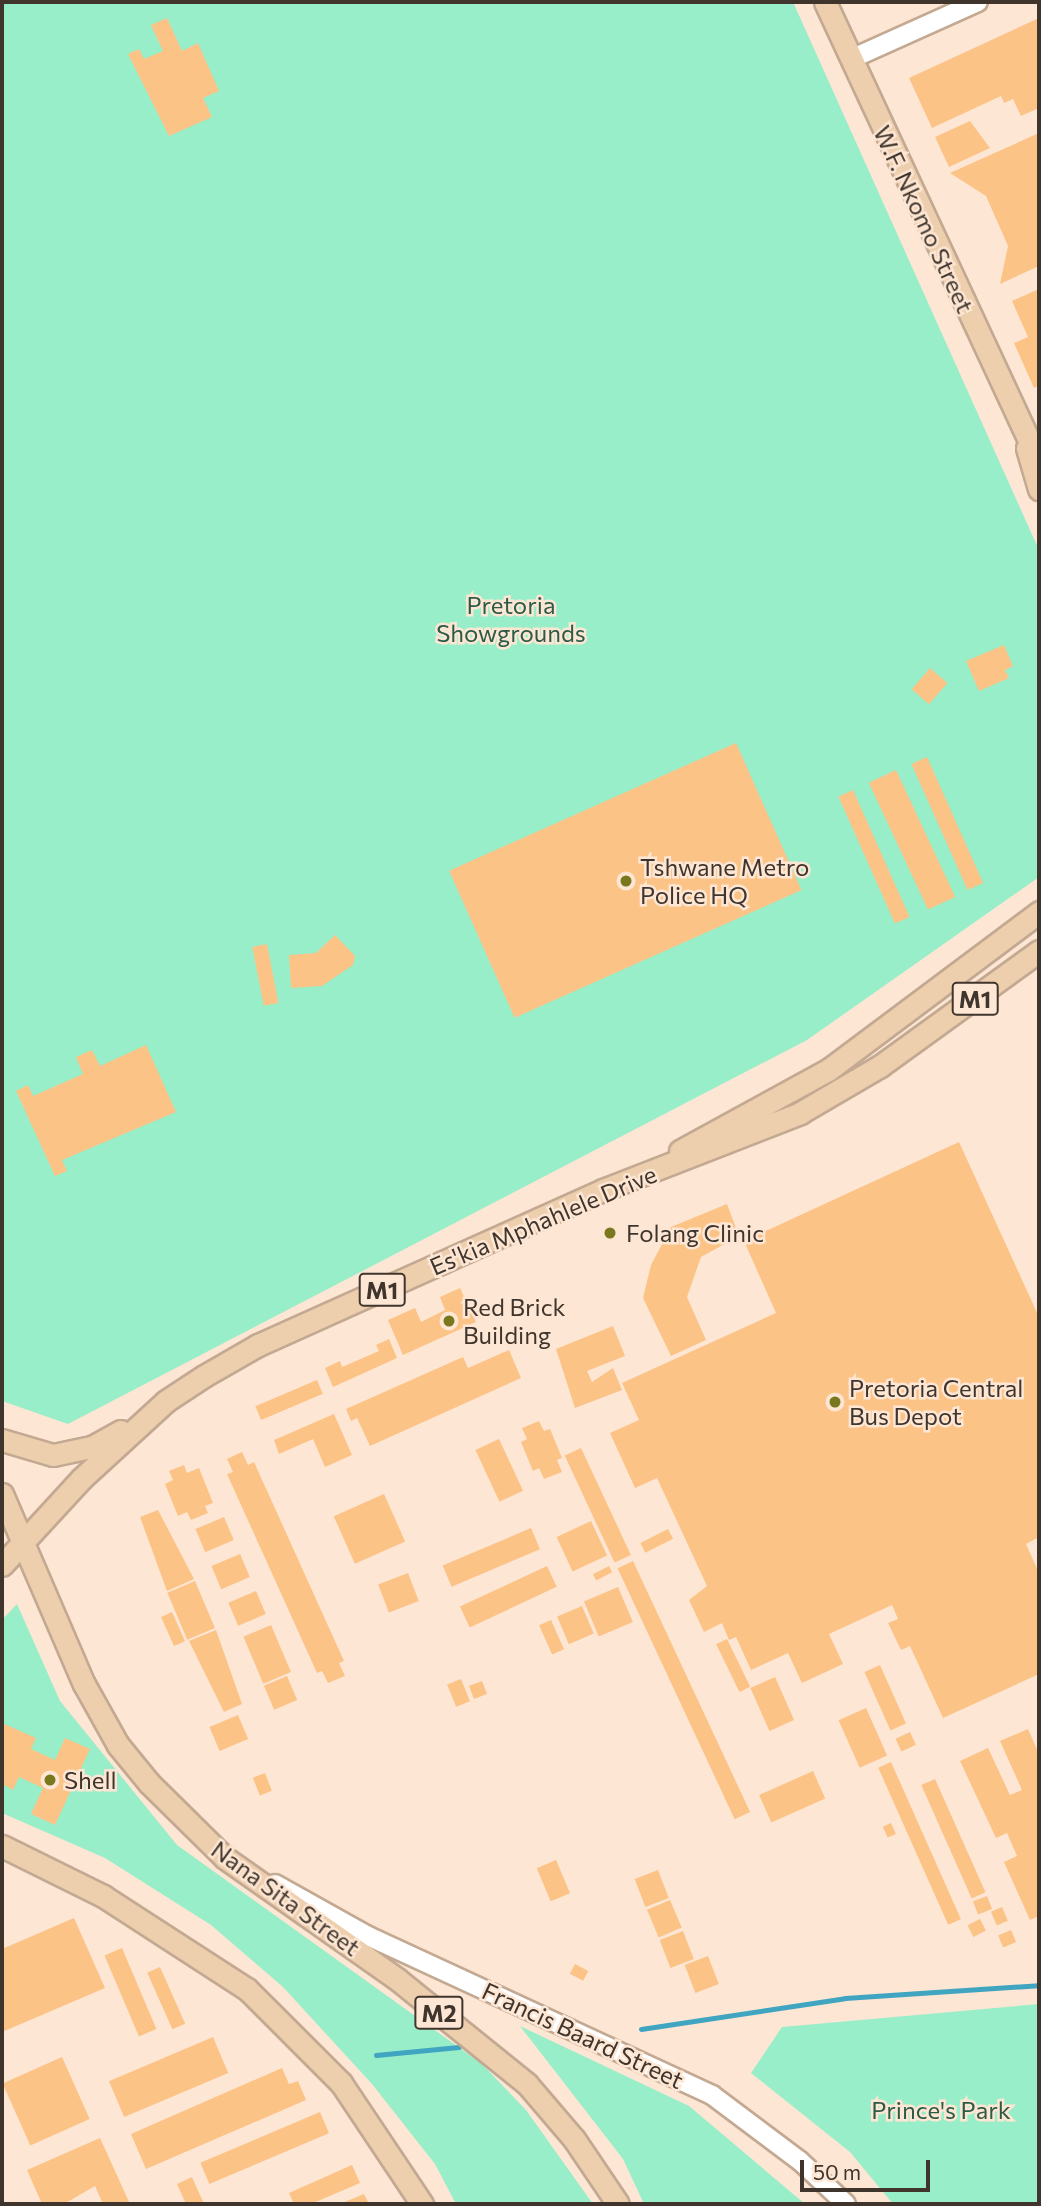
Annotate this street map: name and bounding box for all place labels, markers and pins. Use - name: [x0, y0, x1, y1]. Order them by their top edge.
- place label: Tshwane Metro Police HQ: [640, 853, 809, 909]
- marker: Tshwane Metro Police HQ: [618, 873, 634, 889]
- place label: Folang Clinic: [626, 1219, 764, 1247]
- marker: Folang Clinic: [600, 1223, 620, 1243]
- place label: Red Brick Building: [463, 1293, 566, 1349]
- marker: Red Brick Building: [441, 1313, 457, 1329]
- place label: Pretoria Central Bus Depot: [849, 1374, 1023, 1430]
- marker: Pretoria Central Bus Depot: [827, 1394, 843, 1410]
- place label: Shell: [64, 1766, 117, 1794]
- marker: Shell: [42, 1772, 58, 1788]

